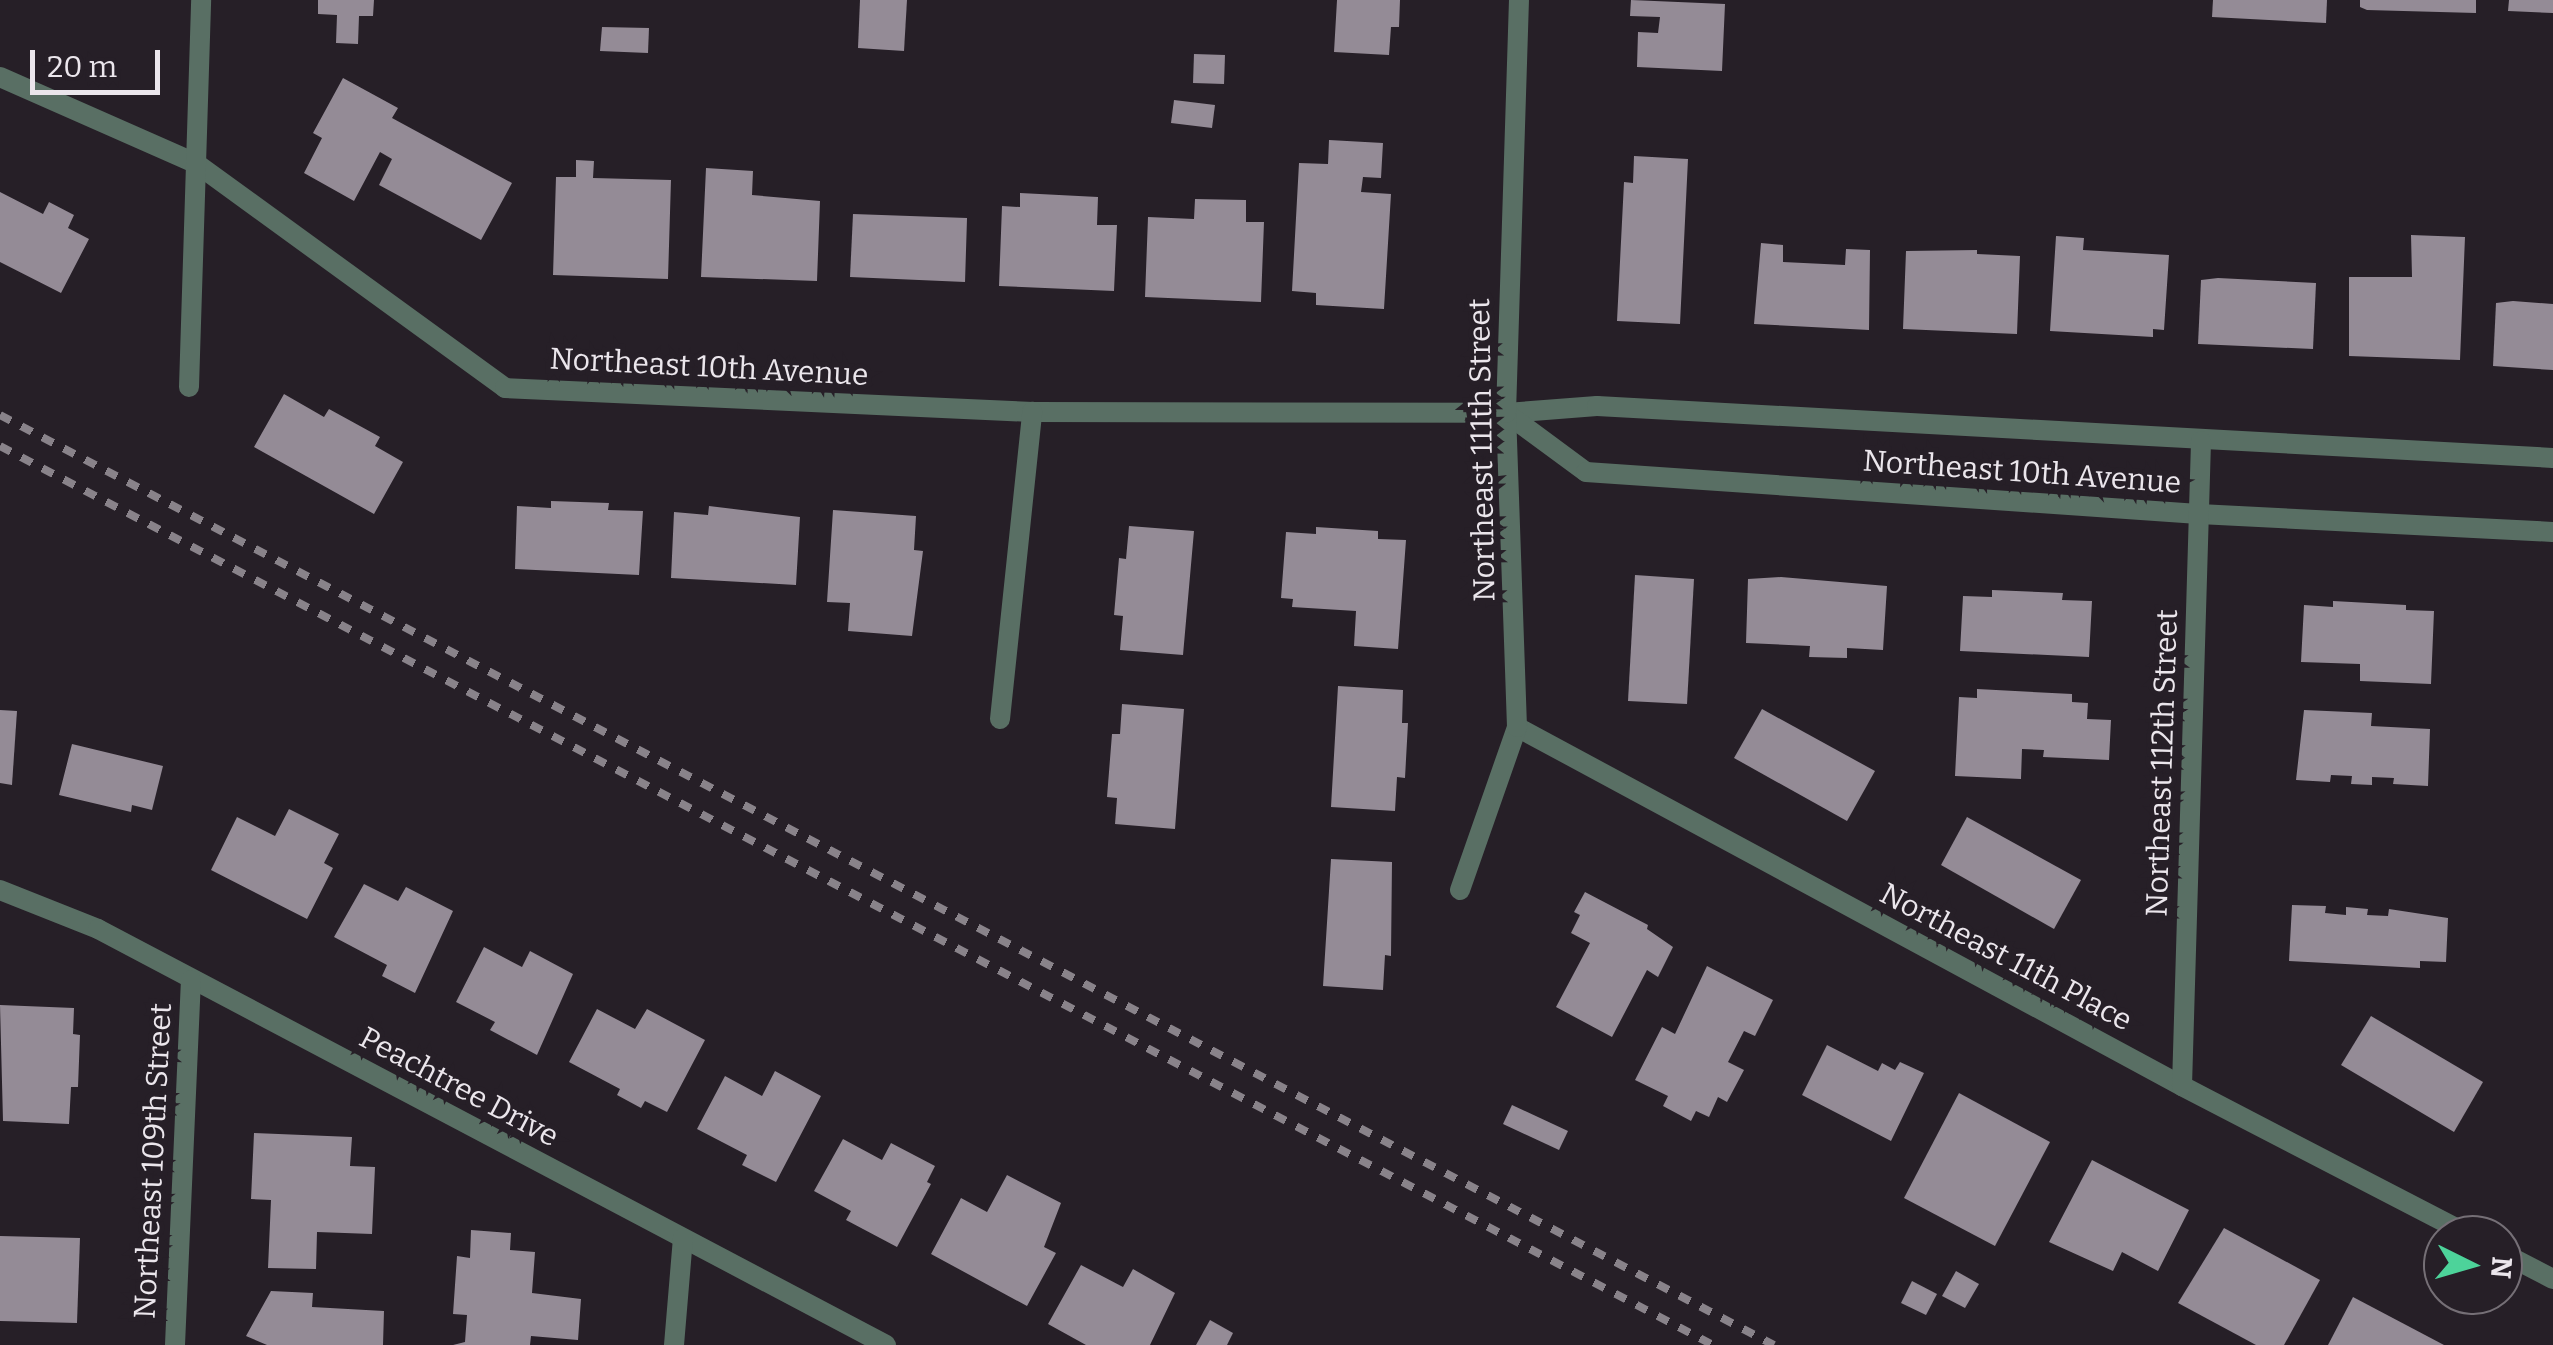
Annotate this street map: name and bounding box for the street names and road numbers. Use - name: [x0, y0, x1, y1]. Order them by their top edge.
- street label: Northeast 111th Street: [1461, 298, 1503, 602]
- street label: Northeast 10th Avenue: [549, 341, 869, 393]
- street label: Northeast 10th Avenue: [1862, 443, 2182, 501]
- street label: Northeast 112th Street: [2139, 609, 2185, 917]
- street label: Northeast 11th Place: [1874, 875, 2138, 1039]
- street label: Northeast 109th Street: [127, 1002, 179, 1320]
- street label: Peachtree Drive: [353, 1019, 565, 1155]

